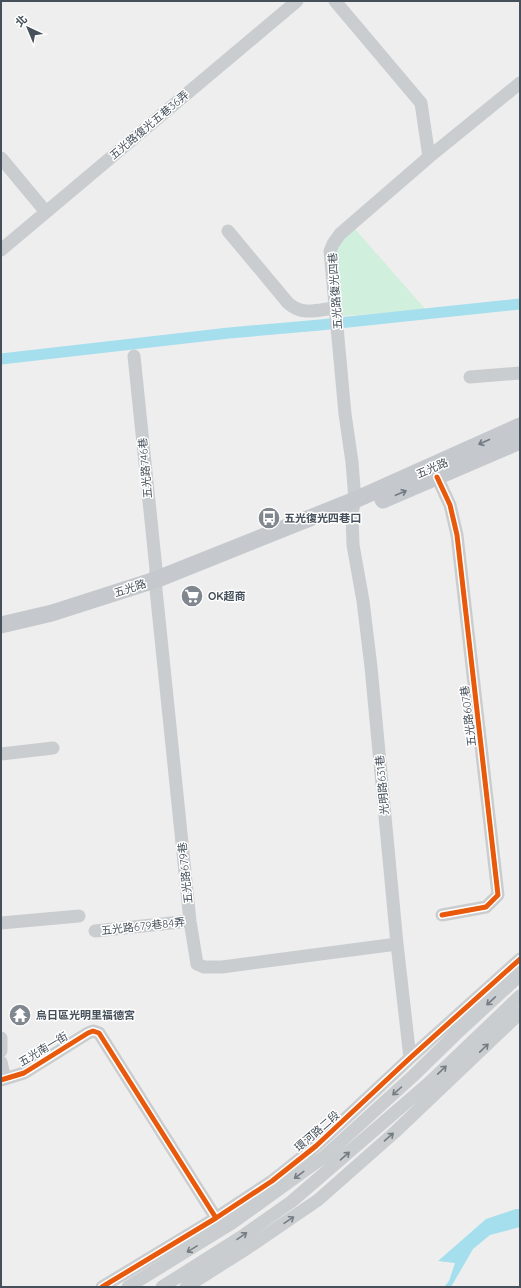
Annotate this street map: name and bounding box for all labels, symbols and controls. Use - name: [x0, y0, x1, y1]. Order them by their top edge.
- north arrow: [8, 8, 48, 48]
- text: 北: [12, 12, 30, 30]
- street label: 五光路復光五巷36弄: [106, 88, 192, 162]
- street label: 五光路復光四巷: [325, 252, 345, 330]
- street label: 五光路746巷: [135, 437, 155, 499]
- one-way arrow: [479, 439, 491, 446]
- street label: 五光路: [414, 455, 450, 481]
- one-way arrow: [394, 488, 406, 496]
- bus stop icon: 五光復光四巷口: [256, 505, 282, 531]
- place label: 五光復光四巷口: [284, 511, 361, 525]
- street label: 五光路: [112, 576, 148, 600]
- supermarket icon: OK超商: [179, 583, 205, 609]
- place label: OK超商: [208, 589, 246, 603]
- street label: 五光路607巷: [457, 685, 479, 747]
- street label: 光明路631巷: [372, 755, 392, 815]
- street label: 五光路679巷: [175, 842, 195, 904]
- street label: 五光路679巷84弄: [100, 915, 186, 937]
- one-way arrow: [486, 996, 496, 1005]
- temple icon: 烏日區光明里福德宮: [7, 1002, 33, 1028]
- place label: 烏日區光明里福德宮: [36, 1008, 135, 1022]
- street label: 五光南一街: [16, 1029, 70, 1069]
- one-way arrow: [479, 1043, 489, 1053]
- one-way arrow: [437, 1065, 447, 1075]
- one-way arrow: [392, 1086, 402, 1095]
- street label: 環河路二段: [292, 1108, 342, 1154]
- one-way arrow: [384, 1133, 395, 1142]
- one-way arrow: [339, 1152, 350, 1161]
- one-way arrow: [293, 1171, 304, 1180]
- one-way arrow: [283, 1216, 294, 1224]
- one-way arrow: [237, 1232, 248, 1240]
- one-way arrow: [186, 1245, 197, 1253]

